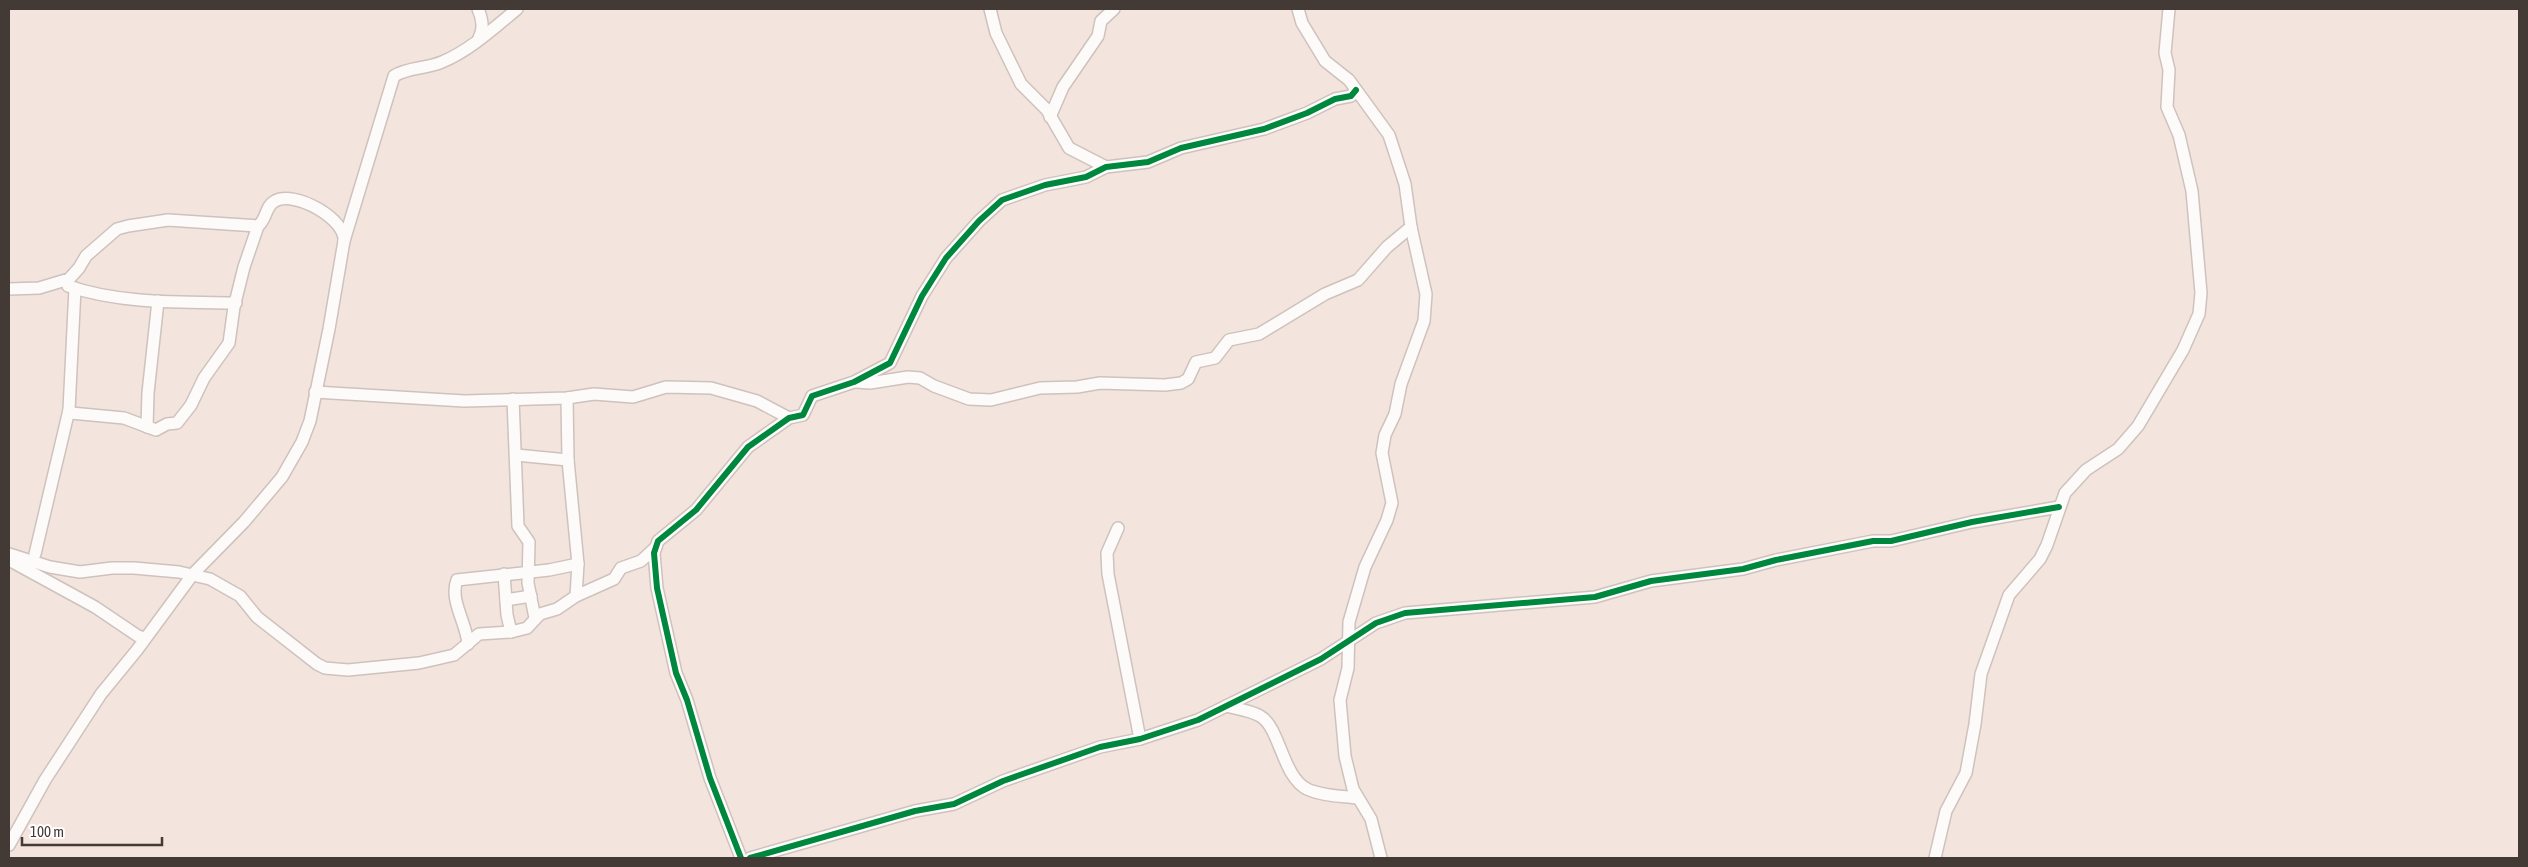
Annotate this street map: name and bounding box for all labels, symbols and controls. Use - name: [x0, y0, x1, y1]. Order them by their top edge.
- scale bar: [22, 814, 162, 846]
- text: 100 m: [30, 823, 64, 840]

